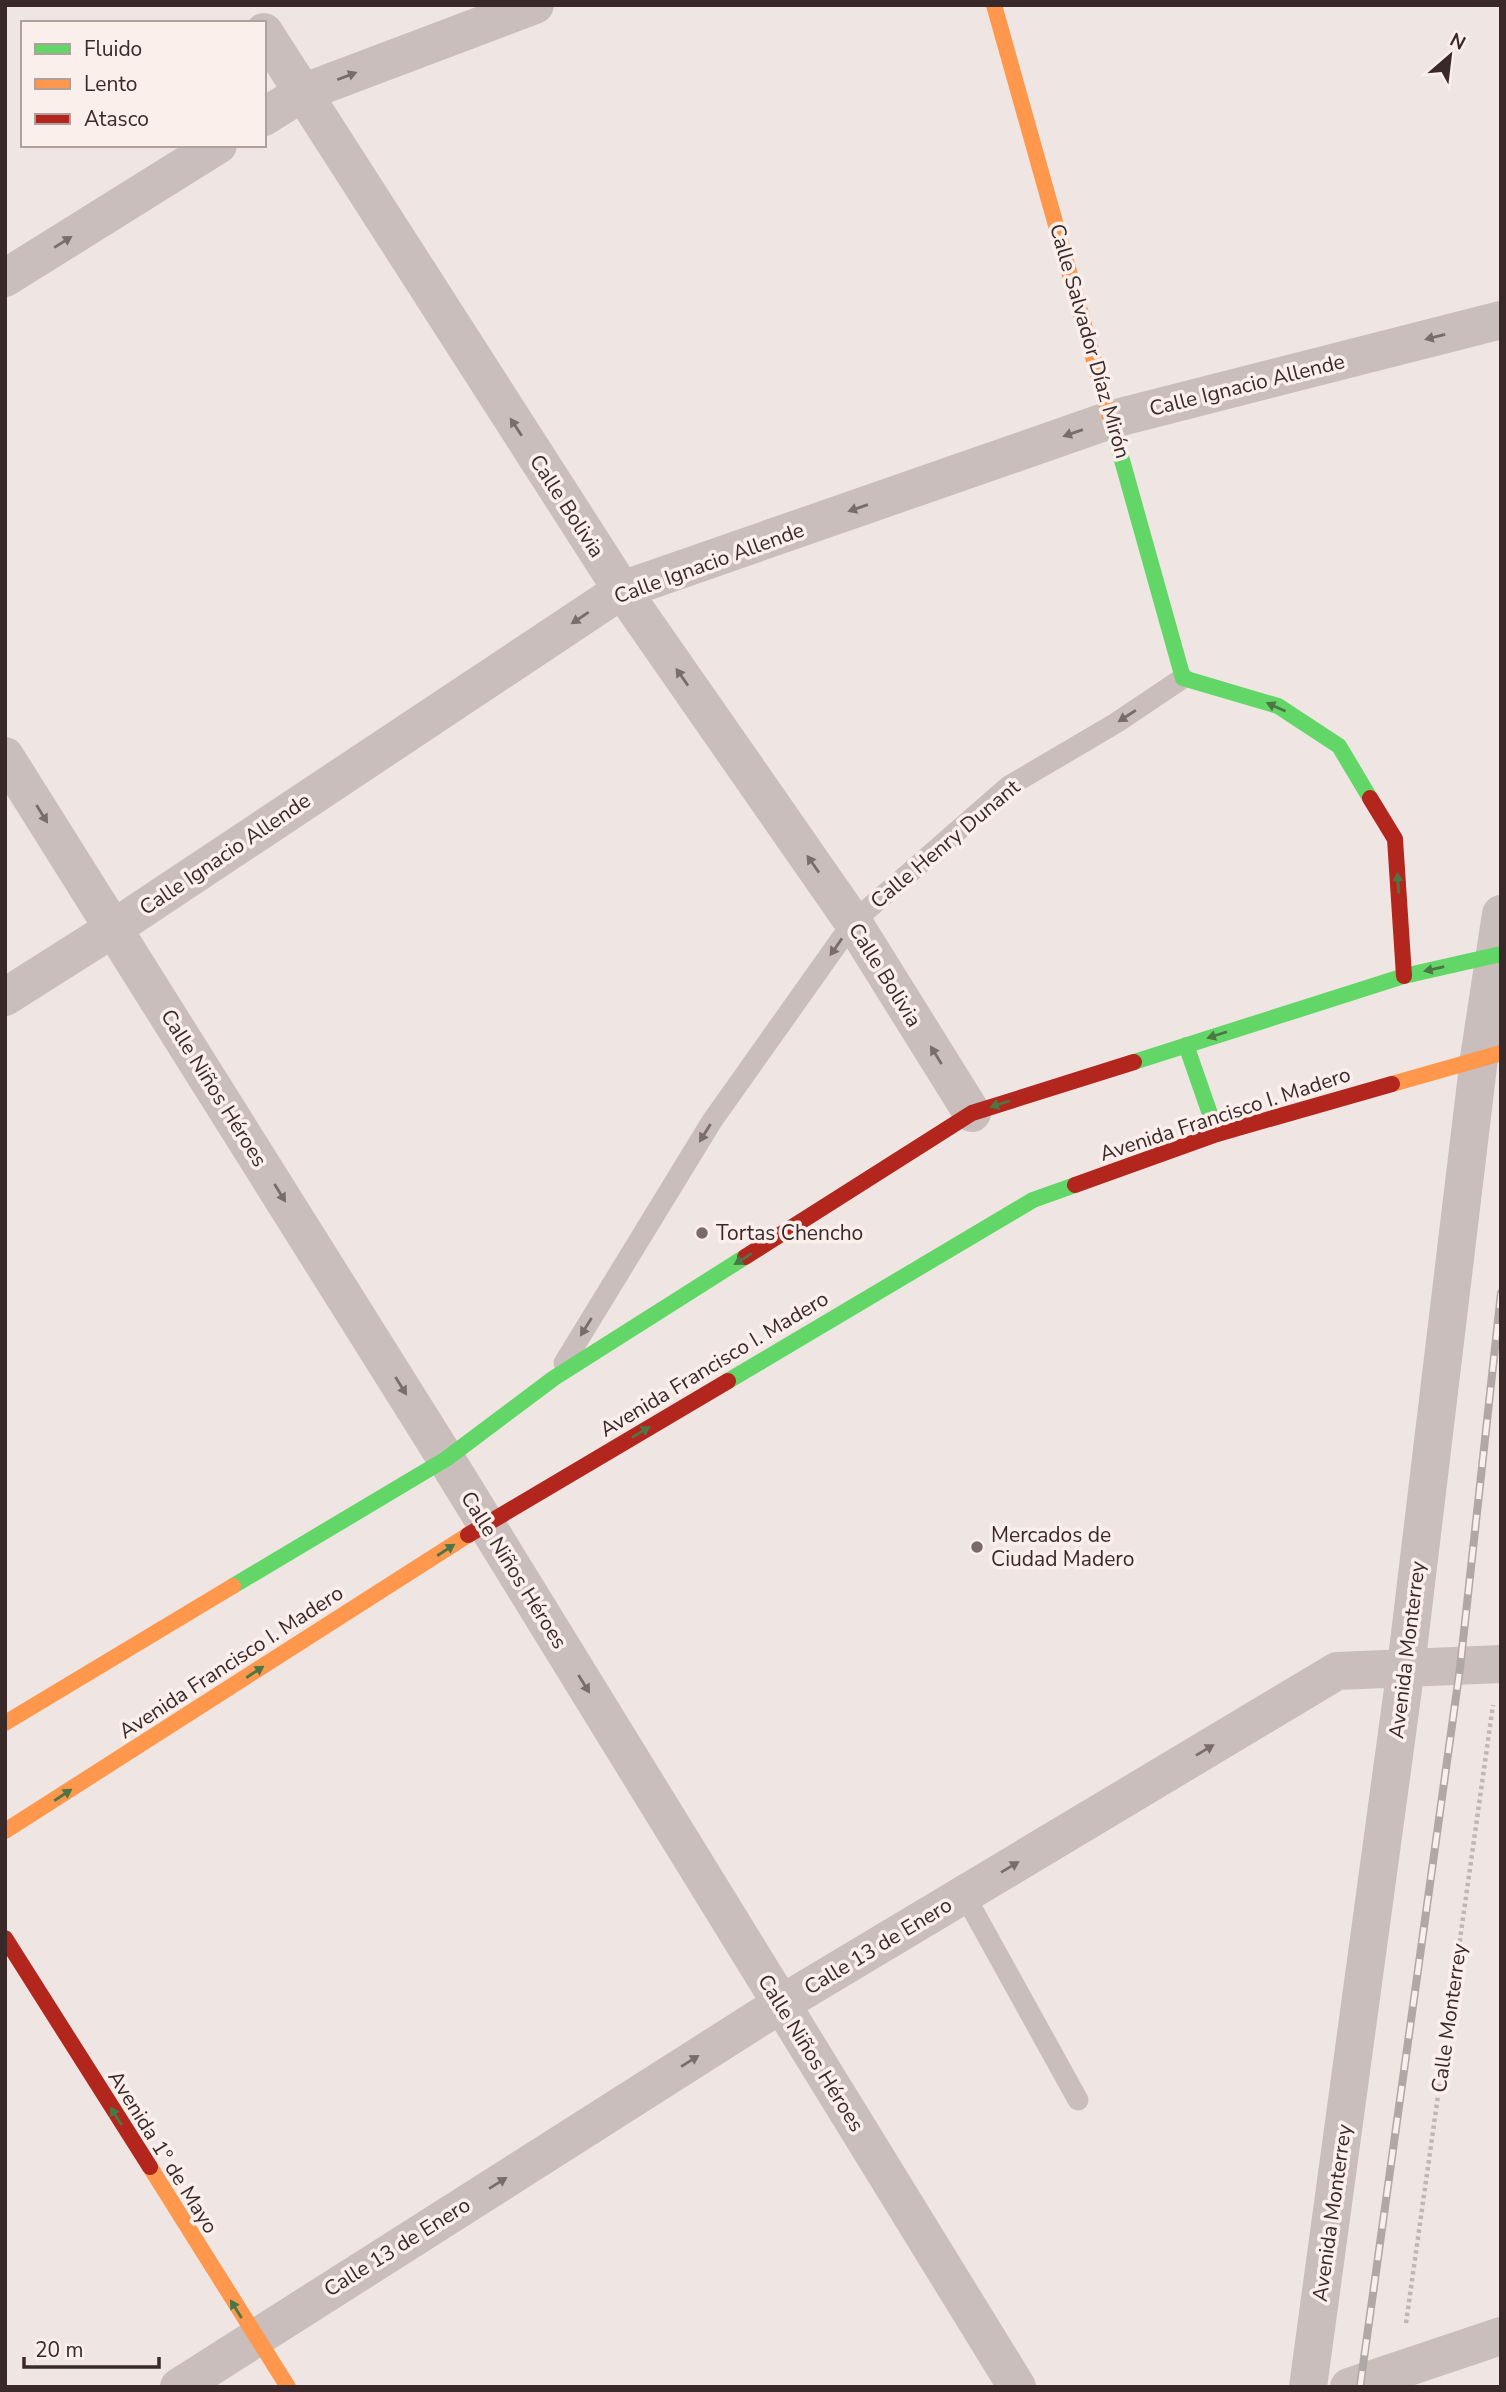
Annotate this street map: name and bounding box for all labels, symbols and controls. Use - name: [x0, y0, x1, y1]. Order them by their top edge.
- legend: [21, 21, 266, 147]
- north arrow: [1415, 21, 1485, 91]
- text: N: [1445, 27, 1470, 57]
- text: Fluido: [84, 35, 142, 63]
- text: Lento: [84, 70, 137, 98]
- one-way arrow: [337, 70, 358, 81]
- text: Atasco: [84, 105, 149, 133]
- street label: Calle Salvador Díaz Mirón: [1043, 220, 1137, 462]
- one-way arrow: [54, 235, 73, 248]
- one-way arrow: [1424, 332, 1446, 343]
- street label: Calle Ignacio Allende: [1146, 347, 1348, 423]
- one-way arrow: [510, 417, 523, 436]
- one-way arrow: [1062, 428, 1083, 439]
- street label: Calle Bolivia: [523, 449, 611, 563]
- one-way arrow: [848, 503, 869, 514]
- street label: Calle Ignacio Allende: [610, 516, 808, 610]
- one-way arrow: [570, 612, 589, 625]
- one-way arrow: [675, 668, 689, 686]
- one-way arrow: [1266, 701, 1286, 713]
- one-way arrow: [1117, 709, 1136, 722]
- street label: Calle Henry Dunant: [864, 773, 1026, 915]
- street label: Calle Ignacio Allende: [134, 786, 316, 922]
- one-way arrow: [35, 804, 48, 823]
- one-way arrow: [806, 855, 820, 873]
- one-way arrow: [1392, 872, 1403, 894]
- street label: Calle Bolivia: [842, 918, 928, 1032]
- one-way arrow: [829, 938, 843, 956]
- one-way arrow: [1423, 964, 1445, 975]
- street label: Calle Niños Héroes: [154, 1004, 274, 1172]
- one-way arrow: [1206, 1030, 1227, 1041]
- one-way arrow: [929, 1046, 942, 1065]
- street label: Avenida Francisco I. Madero: [1096, 1060, 1354, 1168]
- one-way arrow: [989, 1099, 1010, 1110]
- one-way arrow: [698, 1124, 711, 1143]
- one-way arrow: [273, 1184, 286, 1203]
- place label: Tortas Chencho: [716, 1219, 863, 1247]
- marker: Tortas Chencho: [694, 1225, 710, 1241]
- one-way arrow: [733, 1252, 752, 1265]
- street label: Avenida Francisco I. Madero: [594, 1284, 834, 1444]
- one-way arrow: [579, 1318, 592, 1337]
- one-way arrow: [394, 1377, 407, 1396]
- one-way arrow: [632, 1426, 651, 1439]
- street label: Calle Niños Héroes: [454, 1486, 574, 1654]
- place label: Mercados de Ciudad Madero: [991, 1521, 1134, 1573]
- marker: Mercados de Ciudad Madero: [969, 1539, 985, 1555]
- one-way arrow: [437, 1543, 456, 1556]
- street label: Avenida Monterrey: [1382, 1559, 1432, 1740]
- street label: Avenida Francisco I. Madero: [113, 1579, 349, 1745]
- one-way arrow: [245, 1666, 264, 1679]
- one-way arrow: [578, 1675, 591, 1694]
- one-way arrow: [1196, 1743, 1215, 1756]
- one-way arrow: [53, 1788, 72, 1801]
- one-way arrow: [1000, 1860, 1019, 1873]
- street label: Calle 13 de Enero: [799, 1891, 957, 2001]
- street label: Calle Monterrey: [1425, 1941, 1473, 2094]
- street label: Calle Niños Héroes: [751, 1969, 871, 2137]
- one-way arrow: [680, 2055, 700, 2068]
- street label: Avenida 1º de Mayo: [101, 2065, 225, 2239]
- one-way arrow: [110, 2107, 123, 2126]
- street label: Avenida Monterrey: [1306, 2122, 1358, 2304]
- one-way arrow: [488, 2176, 507, 2189]
- street label: Calle 13 de Enero: [318, 2191, 476, 2303]
- one-way arrow: [230, 2300, 243, 2319]
- scale bar: [24, 2326, 159, 2370]
- text: 20 m: [35, 2336, 84, 2364]

